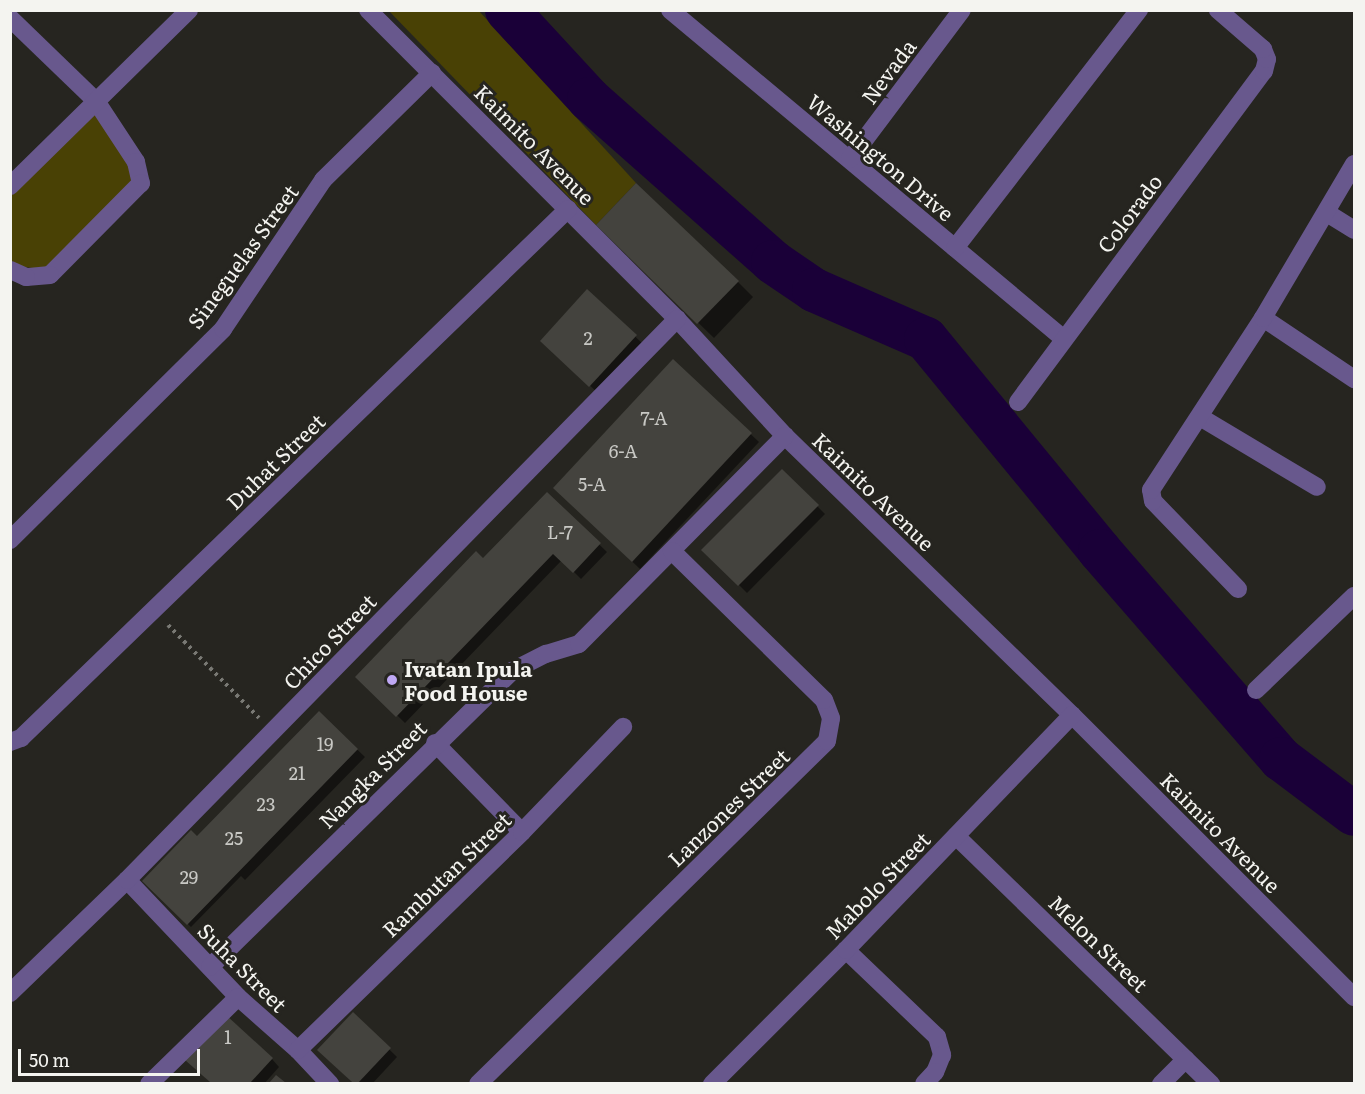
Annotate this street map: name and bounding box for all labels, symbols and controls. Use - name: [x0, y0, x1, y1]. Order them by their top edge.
- street label: Nevada: [856, 34, 920, 108]
- street label: Kaimito Avenue: [470, 79, 600, 209]
- street label: Washington Drive: [803, 88, 959, 226]
- street label: Colorado: [1091, 169, 1167, 257]
- street label: Sineguelas Street: [181, 179, 303, 333]
- house number: 2: [583, 327, 593, 349]
- house number: 7-A: [640, 407, 668, 429]
- street label: Duhat Street: [221, 408, 329, 514]
- street label: Kaimito Avenue: [808, 427, 940, 555]
- house number: 6-A: [609, 440, 637, 462]
- house number: 5-A: [578, 473, 606, 495]
- house number: L-7: [547, 521, 573, 543]
- street label: Chico Street: [277, 588, 381, 694]
- place label: Ivatan Ipula Food House: [404, 655, 532, 705]
- marker: Ivatan Ipula Food House: [385, 673, 399, 687]
- street label: Nangka Street: [313, 715, 431, 833]
- house number: 19: [317, 733, 333, 755]
- street label: Lanzones Street: [662, 743, 794, 871]
- house number: 21: [289, 762, 305, 784]
- street label: Kaimito Avenue: [1156, 767, 1286, 897]
- house number: 23: [257, 793, 275, 815]
- street label: Rambutan Street: [377, 806, 515, 942]
- street label: Mabolo Street: [819, 826, 935, 944]
- house number: 25: [225, 827, 243, 849]
- house number: 29: [180, 866, 198, 888]
- street label: Melon Street: [1044, 889, 1154, 997]
- street label: Suha Street: [193, 917, 293, 1017]
- house number: 1: [224, 1026, 232, 1048]
- scale bar: [21, 1037, 202, 1075]
- text: 50 m: [29, 1046, 70, 1073]

